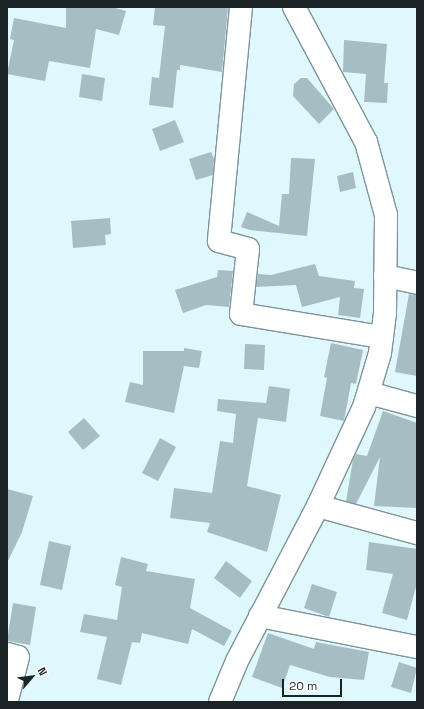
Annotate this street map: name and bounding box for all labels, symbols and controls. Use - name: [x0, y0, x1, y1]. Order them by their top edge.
- north arrow: [12, 657, 52, 697]
- text: N: [35, 665, 51, 678]
- scale bar: [284, 671, 344, 697]
- text: 20 m: [289, 678, 317, 694]

